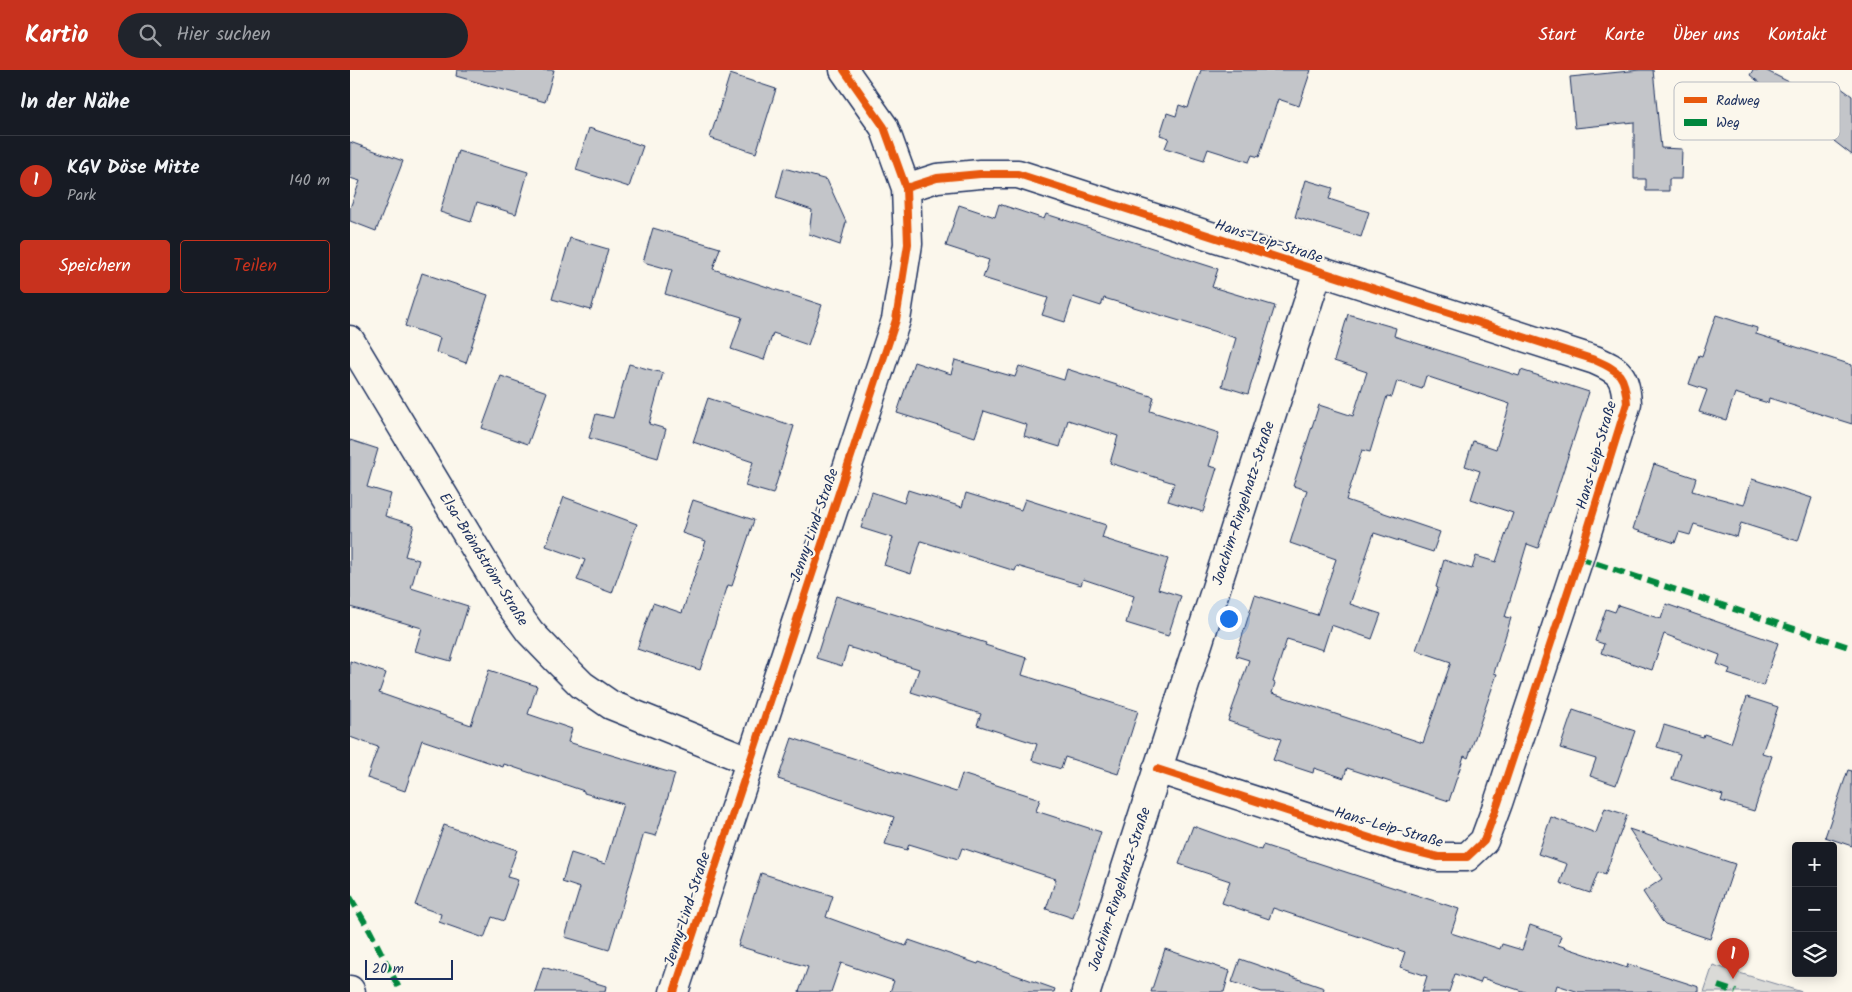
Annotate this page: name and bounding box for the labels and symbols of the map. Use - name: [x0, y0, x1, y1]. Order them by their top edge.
- legend: [1674, 82, 1840, 140]
- text: Radweg: [1716, 90, 1760, 112]
- text: Weg: [1716, 112, 1740, 134]
- street label: Hans-Leip-Straße: [1212, 213, 1326, 271]
- street label: Hans-Leip-Straße: [1570, 398, 1624, 513]
- street label: Joachim-Ringelnatz-Straße: [1206, 418, 1282, 589]
- street label: Jenny-Lind-Straße: [784, 465, 846, 586]
- street label: Elsa-Brändström-Straße: [432, 488, 534, 631]
- your location: [1216, 606, 1242, 632]
- street label: Hans-Leip-Straße: [1331, 801, 1446, 855]
- street label: Joachim-Ringelnatz-Straße: [1082, 804, 1158, 975]
- street label: Jenny-Lind-Straße: [658, 849, 718, 970]
- pin: 1: [1717, 938, 1749, 979]
- scale bar: [365, 957, 452, 980]

